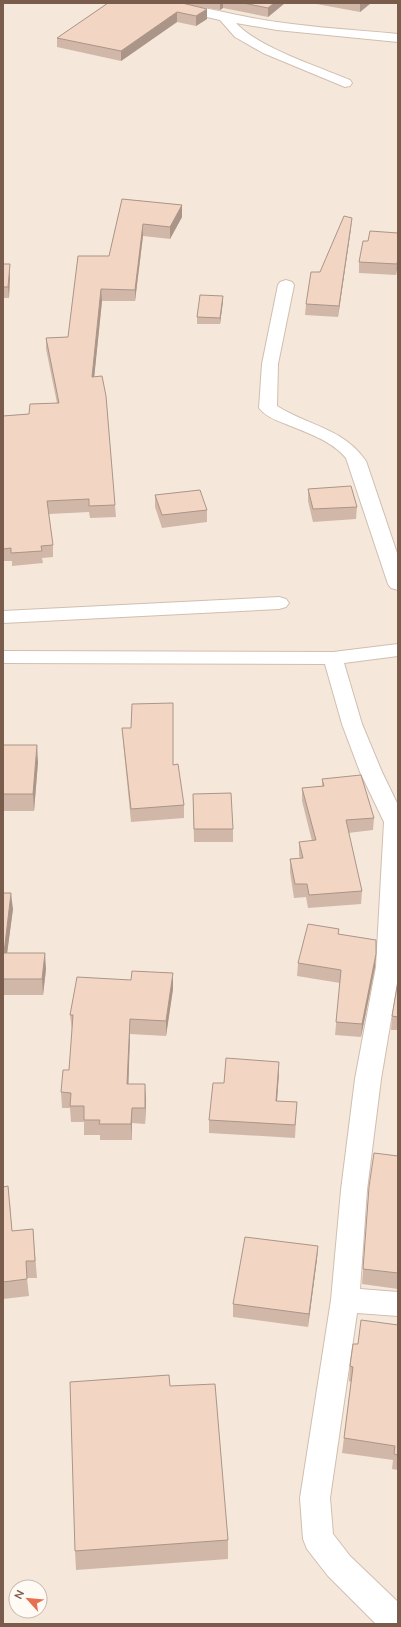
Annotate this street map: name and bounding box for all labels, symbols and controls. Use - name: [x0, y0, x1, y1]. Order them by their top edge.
- north arrow: [8, 1579, 48, 1619]
- text: N: [11, 1588, 27, 1601]

